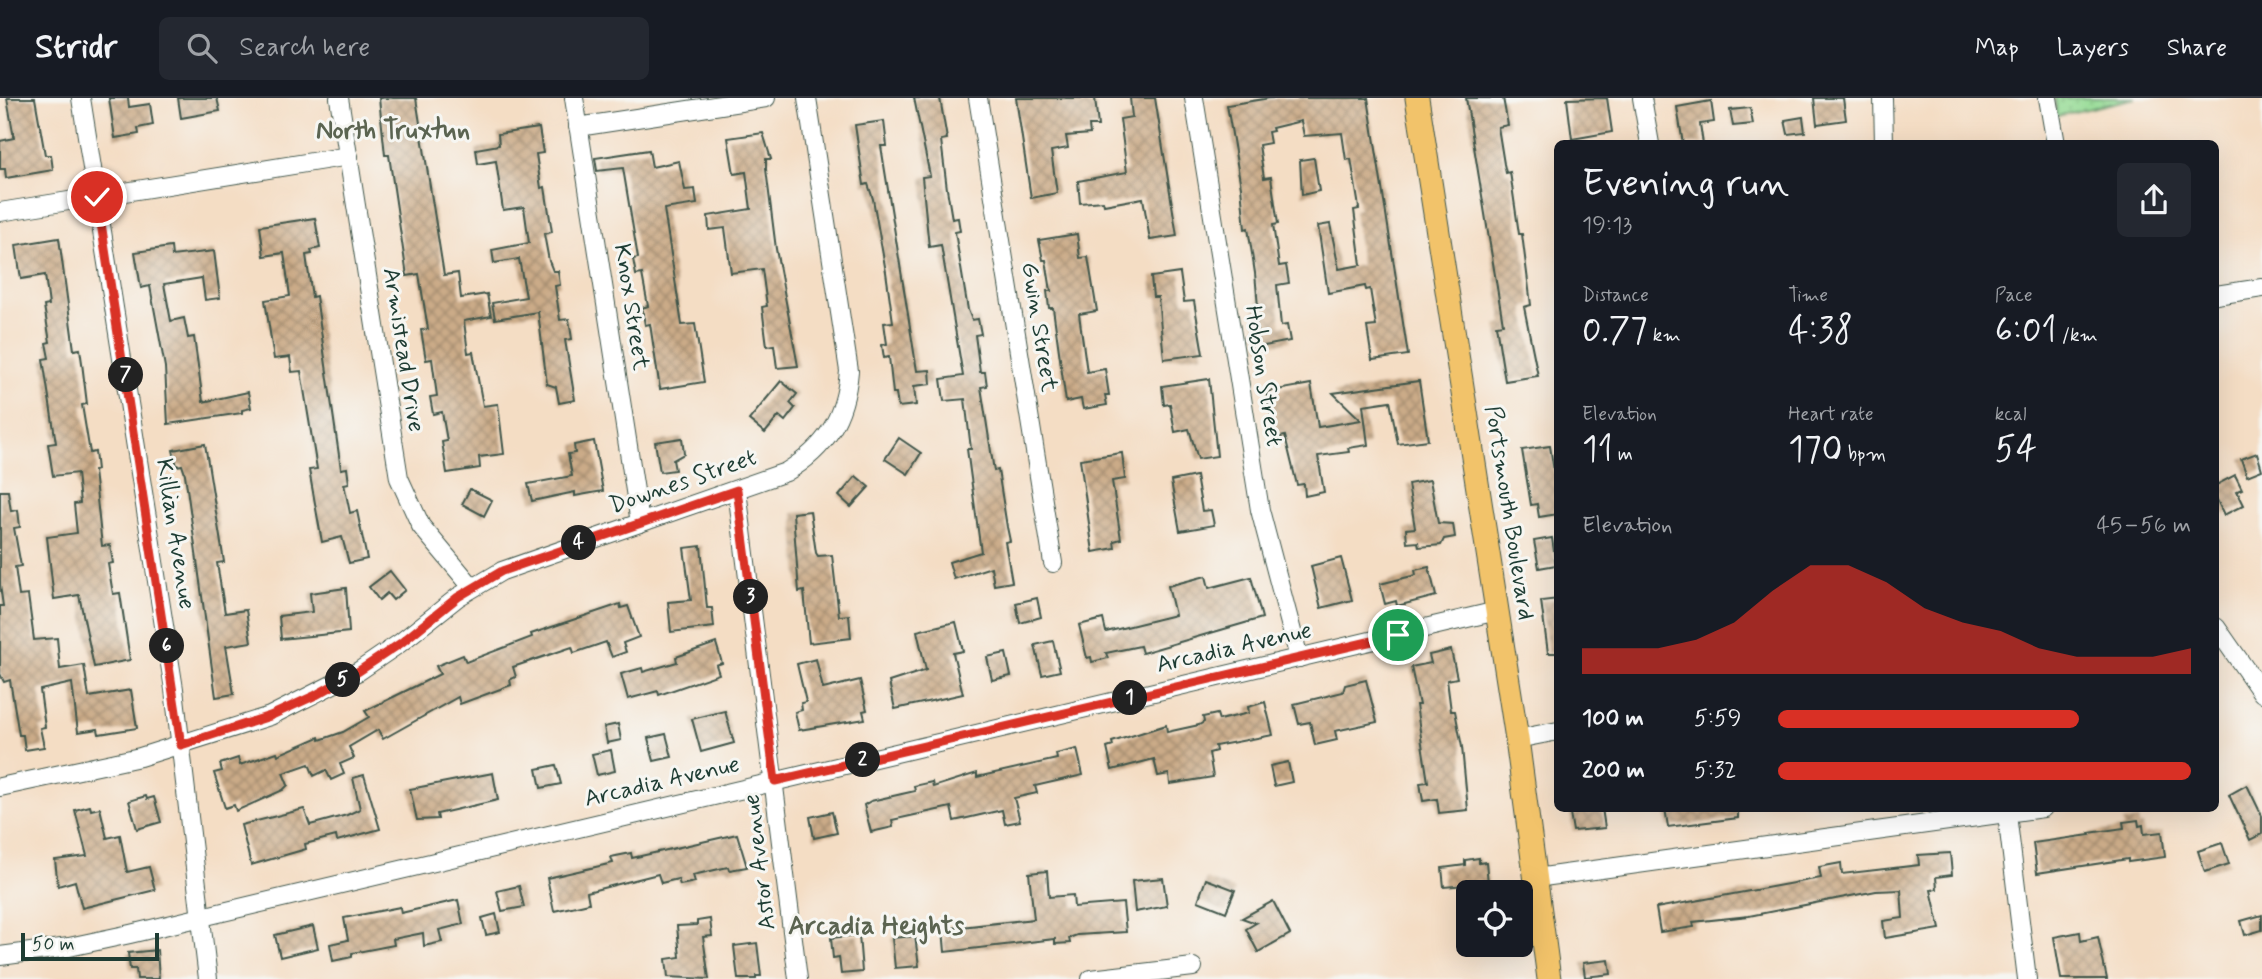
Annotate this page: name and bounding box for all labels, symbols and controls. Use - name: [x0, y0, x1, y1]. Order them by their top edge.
- search box: [159, 17, 649, 80]
- text: Stridr: [35, 26, 117, 70]
- icon: search: [183, 29, 221, 67]
- text: Search here: [239, 31, 370, 65]
- text: Map: [1975, 33, 2019, 64]
- text: Layers: [2057, 33, 2129, 64]
- text: Share: [2167, 33, 2227, 64]
- district label: North Truxtun: [316, 114, 470, 148]
- text: Evening run: [1582, 160, 1789, 209]
- button: share: [2117, 163, 2191, 237]
- pin: [67, 167, 127, 227]
- icon: check: [78, 178, 116, 216]
- text: 19:13: [1582, 211, 1632, 241]
- street label: Knox Street: [606, 241, 656, 373]
- street label: Gwin Street: [1013, 260, 1065, 394]
- street label: Armistead Drive: [375, 266, 431, 434]
- text: Distance: [1582, 283, 1649, 308]
- text: Time: [1788, 283, 1828, 308]
- text: Pace: [1995, 283, 2032, 308]
- street label: Hobson Street: [1237, 303, 1289, 449]
- text: 0.77: [1582, 308, 1648, 354]
- text: 4:38: [1788, 308, 1853, 354]
- text: 6:01: [1995, 308, 2057, 354]
- text: km: [1648, 323, 1681, 348]
- text: /km: [2057, 323, 2098, 348]
- pin: 7: [108, 358, 144, 392]
- text: 7: [120, 362, 131, 387]
- text: Elevation: [1582, 402, 1657, 427]
- text: Heart rate: [1788, 402, 1874, 427]
- text: kcal: [1995, 402, 2027, 427]
- street label: Portsmouth Boulevard: [1477, 404, 1541, 622]
- text: 11: [1582, 427, 1613, 473]
- text: 170: [1788, 427, 1843, 473]
- text: 54: [1995, 427, 2037, 473]
- street label: Downes Street: [605, 442, 761, 522]
- text: m: [1613, 442, 1633, 467]
- text: bpm: [1843, 442, 1886, 467]
- street label: Killian Avenue: [148, 456, 202, 612]
- text: Elevation: [1582, 511, 1673, 541]
- text: 45–56 m: [2097, 511, 2191, 541]
- pin: 4: [562, 526, 596, 560]
- text: 4: [573, 530, 584, 555]
- pin: 3: [734, 580, 768, 614]
- text: 3: [746, 584, 755, 609]
- pin: [1368, 605, 1428, 665]
- street label: Arcadia Avenue: [1153, 615, 1315, 681]
- icon: arrive: [1379, 616, 1417, 654]
- pin: 6: [150, 628, 184, 664]
- text: 6: [162, 633, 171, 658]
- pin: 5: [326, 662, 360, 698]
- text: 5: [337, 667, 348, 692]
- pin: 1: [1112, 680, 1148, 716]
- text: 1: [1125, 685, 1134, 710]
- text: 100 m: [1582, 704, 1644, 734]
- text: 5:59: [1694, 704, 1741, 734]
- pin: 2: [846, 742, 880, 778]
- text: 2: [858, 747, 867, 772]
- street label: Arcadia Avenue: [581, 749, 743, 815]
- text: 200 m: [1582, 756, 1645, 786]
- text: 5:32: [1694, 756, 1736, 786]
- street label: Astor Avenue: [736, 792, 784, 932]
- map controls: [1456, 880, 1533, 957]
- button: locate: [1456, 880, 1533, 957]
- district label: Arcadia Heights: [788, 910, 964, 945]
- scale bar: [21, 930, 159, 962]
- text: 50 m: [32, 932, 75, 957]

